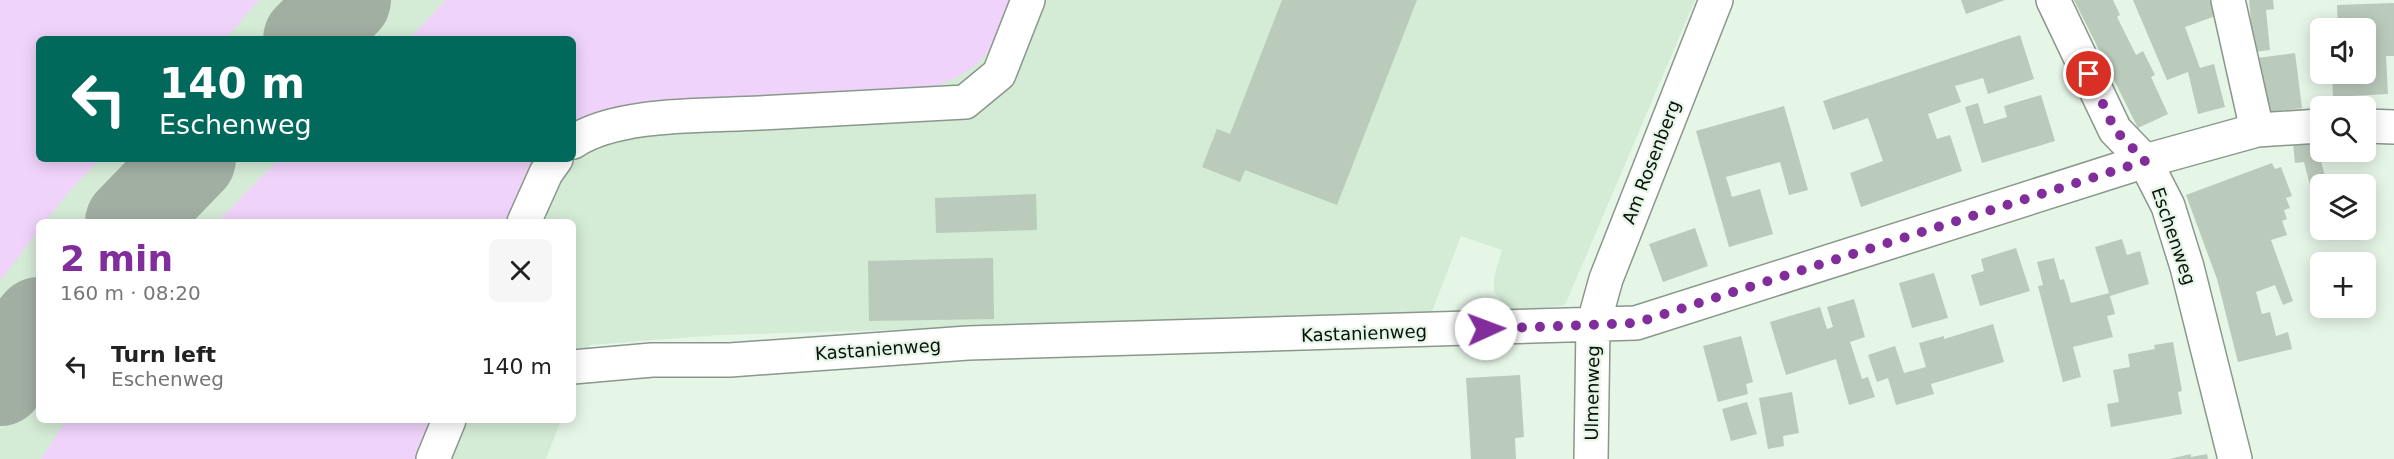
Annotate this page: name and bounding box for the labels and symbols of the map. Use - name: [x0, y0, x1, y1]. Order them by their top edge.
- pin: [2063, 48, 2114, 99]
- street label: Am Rosenberg: [1618, 97, 1684, 227]
- street label: Eschenweg: [2148, 184, 2200, 288]
- position arrow: [1454, 297, 1518, 361]
- street label: Kastanienweg: [1301, 320, 1427, 346]
- street label: Kastanienweg: [814, 334, 942, 364]
- street label: Ulmenweg: [1581, 345, 1603, 441]

